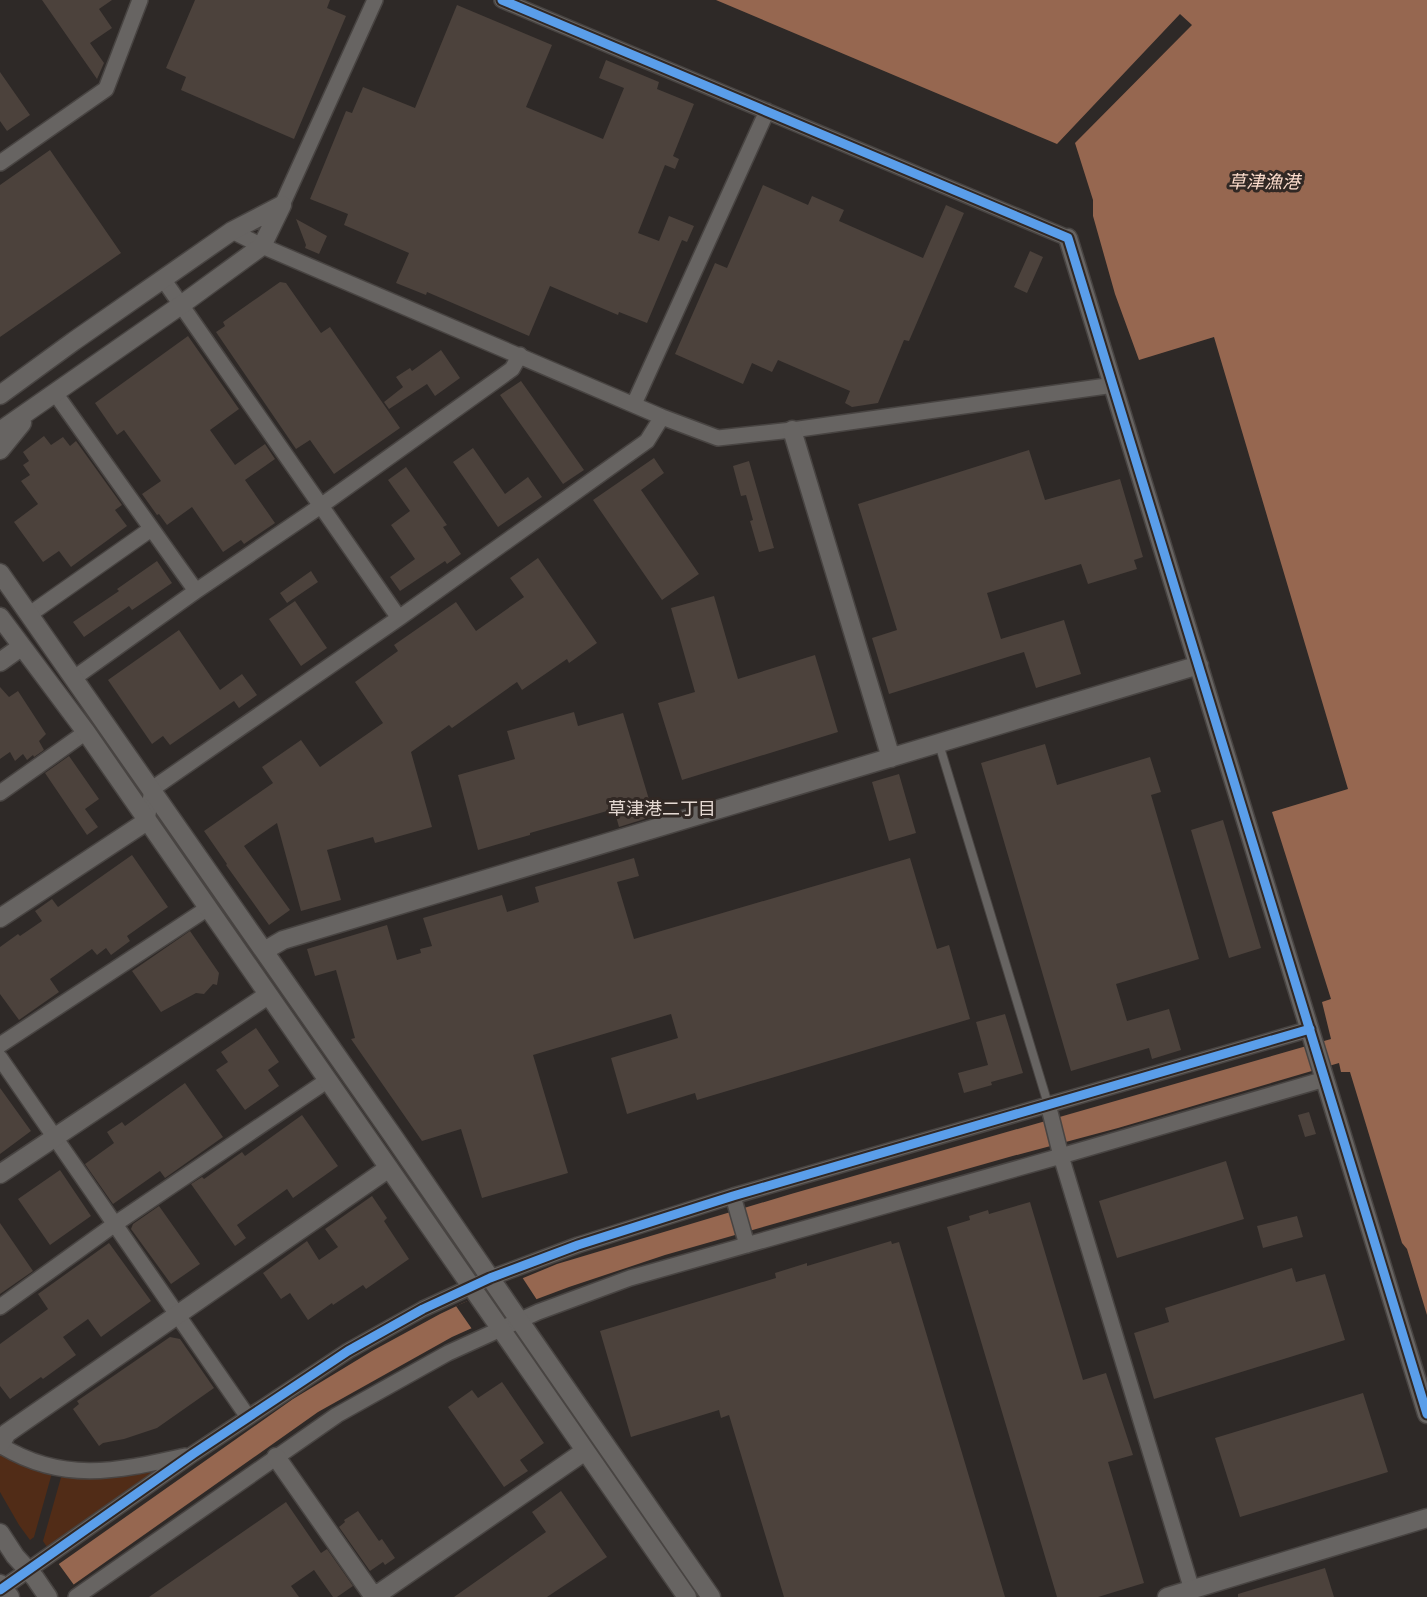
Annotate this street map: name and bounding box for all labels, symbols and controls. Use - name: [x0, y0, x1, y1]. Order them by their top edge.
- water label: 草津漁港: [1228, 171, 1303, 193]
- district label: 草津港二丁目: [608, 798, 716, 820]

